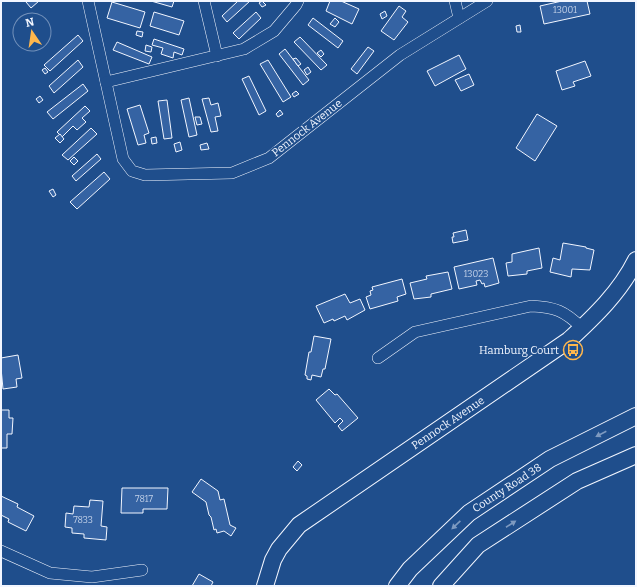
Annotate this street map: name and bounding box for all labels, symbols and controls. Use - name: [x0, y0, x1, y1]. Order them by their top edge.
- house number: 13001: [553, 5, 577, 15]
- north arrow: [12, 12, 52, 52]
- text: N: [24, 15, 36, 30]
- street label: Pennock Avenue: [269, 97, 345, 159]
- house number: 13023: [464, 269, 488, 279]
- bus stop icon: Hamburg Court: [562, 339, 584, 361]
- place label: Hamburg Court: [479, 344, 559, 357]
- street label: Pennock Avenue: [409, 394, 487, 452]
- one-way arrow: [595, 430, 607, 437]
- street label: County Road 38: [470, 461, 544, 515]
- house number: 7817: [135, 494, 153, 504]
- house number: 7833: [73, 515, 93, 525]
- one-way arrow: [451, 520, 461, 530]
- one-way arrow: [505, 520, 517, 527]

